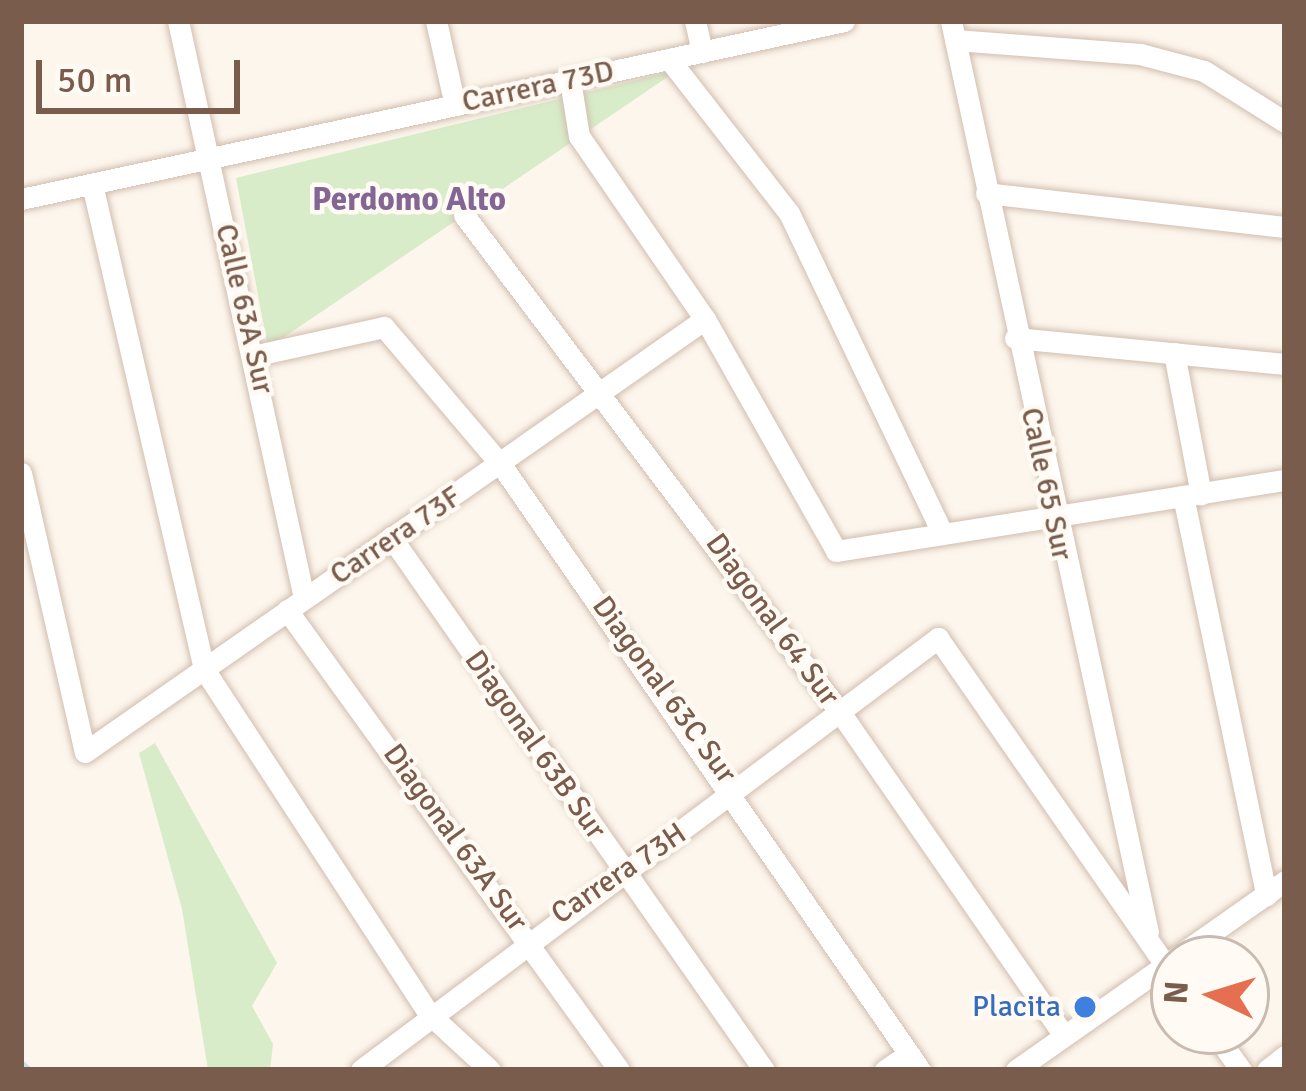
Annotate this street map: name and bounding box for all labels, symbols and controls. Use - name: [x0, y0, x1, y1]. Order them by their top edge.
- scale bar: [42, 36, 246, 110]
- street label: Carrera 73D: [459, 53, 617, 121]
- text: 50 m: [57, 58, 133, 103]
- district label: Perdomo Alto: [312, 180, 506, 220]
- street label: Calle 63A Sur: [207, 221, 281, 397]
- street label: Calle 65 Sur: [1012, 405, 1080, 563]
- street label: Carrera 73F: [324, 479, 468, 593]
- street label: Diagonal 64 Sur: [697, 527, 847, 713]
- street label: Diagonal 63C Sur: [584, 589, 744, 791]
- street label: Diagonal 63B Sur: [456, 644, 614, 846]
- street label: Diagonal 63A Sur: [375, 737, 535, 939]
- street label: Carrera 73H: [545, 816, 693, 932]
- north arrow: [1150, 935, 1270, 1055]
- text: N: [1155, 980, 1198, 1006]
- place label: Placita: [972, 989, 1061, 1025]
- marker: Placita: [1072, 994, 1098, 1020]

